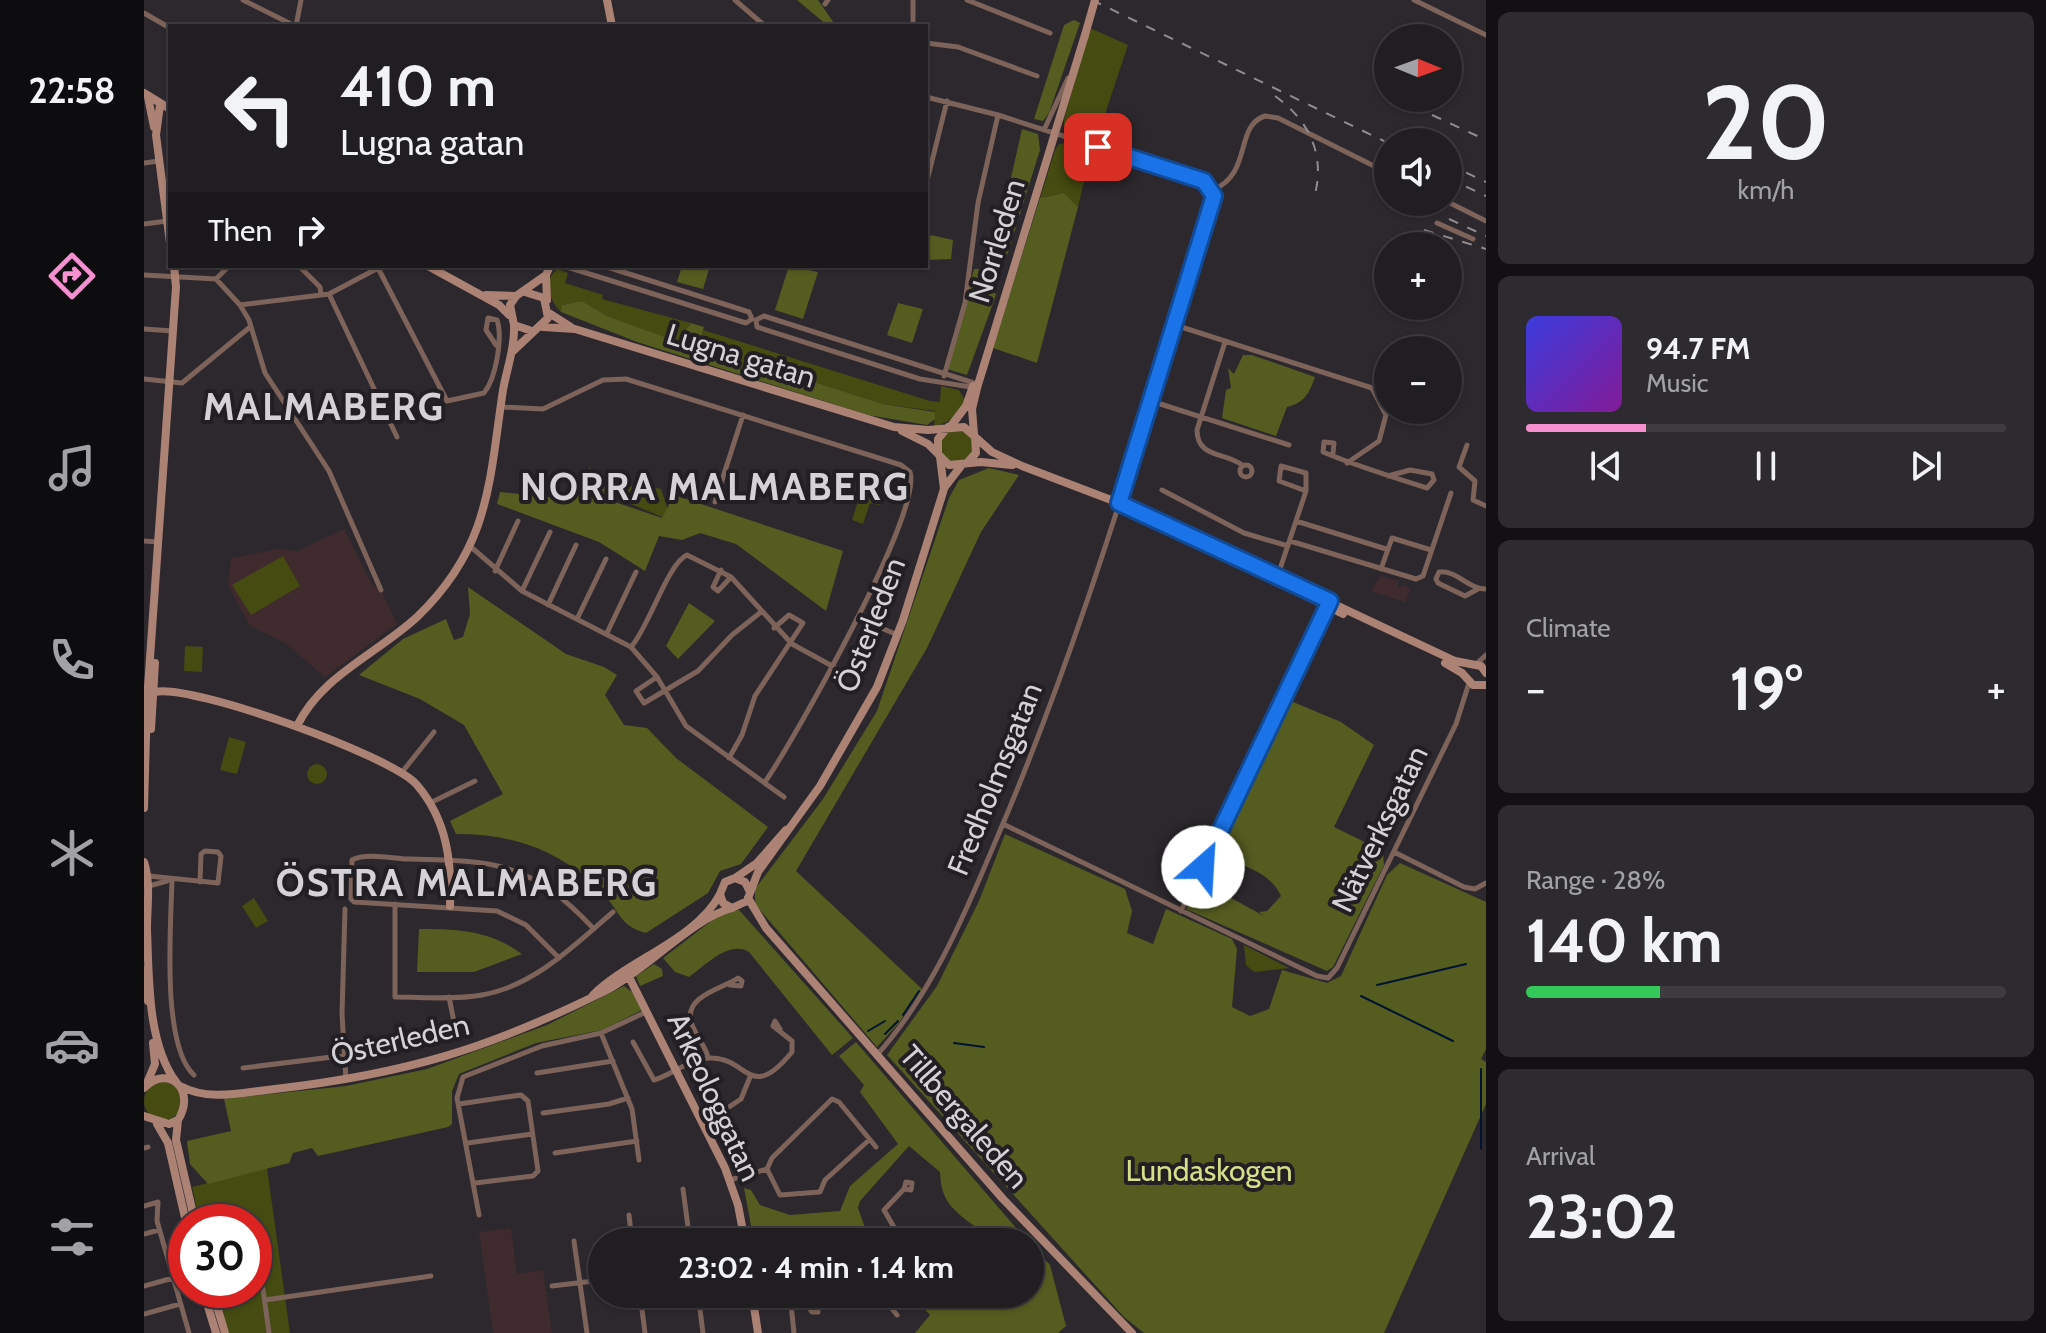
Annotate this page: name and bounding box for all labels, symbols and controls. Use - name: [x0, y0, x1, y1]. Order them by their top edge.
- north arrow: [1374, 24, 1462, 112]
- map controls: [1374, 24, 1462, 424]
- text: 410 m: [340, 52, 496, 120]
- icon: left: [208, 56, 312, 160]
- text: 20: [1702, 59, 1830, 185]
- text: 22:58: [28, 68, 116, 112]
- pin: [1064, 113, 1132, 181]
- text: Lugna gatan: [340, 120, 524, 164]
- icon: arrive: [1076, 125, 1120, 169]
- button: sound: [1374, 128, 1462, 216]
- text: km/h: [1738, 174, 1794, 206]
- street label: Norrleden: [960, 175, 1033, 307]
- icon: right: [288, 208, 332, 252]
- text: Then: [208, 212, 272, 249]
- button: +: [1374, 232, 1462, 320]
- icon: directions: [44, 248, 100, 304]
- street label: Lugna gatan: [662, 315, 820, 396]
- text: 94.7 FM: [1646, 330, 1750, 367]
- button: −: [1374, 336, 1462, 424]
- text: Music: [1646, 367, 1709, 399]
- district label: MALMABERG: [203, 383, 445, 430]
- icon: music: [44, 440, 100, 496]
- icon: previous: [1584, 444, 1628, 488]
- icon: pause: [1744, 444, 1788, 488]
- icon: next: [1904, 444, 1948, 488]
- district label: NORRA MALMABERG: [520, 463, 910, 510]
- street label: Österleden: [828, 552, 913, 697]
- text: Climate: [1526, 612, 1611, 644]
- icon: phone: [44, 632, 100, 688]
- text: 19°: [1729, 652, 1803, 725]
- text: −: [1526, 662, 1545, 715]
- text: +: [1987, 662, 2006, 715]
- street label: Fredholmsgatan: [939, 677, 1050, 880]
- street label: Nätverksgatan: [1323, 740, 1436, 918]
- icon: climate: [44, 825, 100, 881]
- position arrow: [1161, 825, 1245, 909]
- district label: ÖSTRA MALMABERG: [276, 859, 658, 906]
- text: Range · 28%: [1526, 864, 1665, 896]
- text: 140 km: [1526, 904, 1723, 977]
- street label: Österleden: [327, 1006, 473, 1073]
- street label: Arkeologgatan: [659, 1007, 770, 1187]
- icon: car: [44, 1017, 100, 1073]
- street label: Tillbergaleden: [892, 1037, 1037, 1196]
- text: Arrival: [1526, 1140, 1595, 1172]
- park label: Lundaskogen: [1125, 1152, 1293, 1189]
- text: 23:02: [1526, 1180, 1678, 1253]
- speed limit sign: 30: [168, 1204, 272, 1308]
- icon: filters: [44, 1209, 100, 1265]
- text: 23:02 · 4 min · 1.4 km: [678, 1249, 954, 1286]

